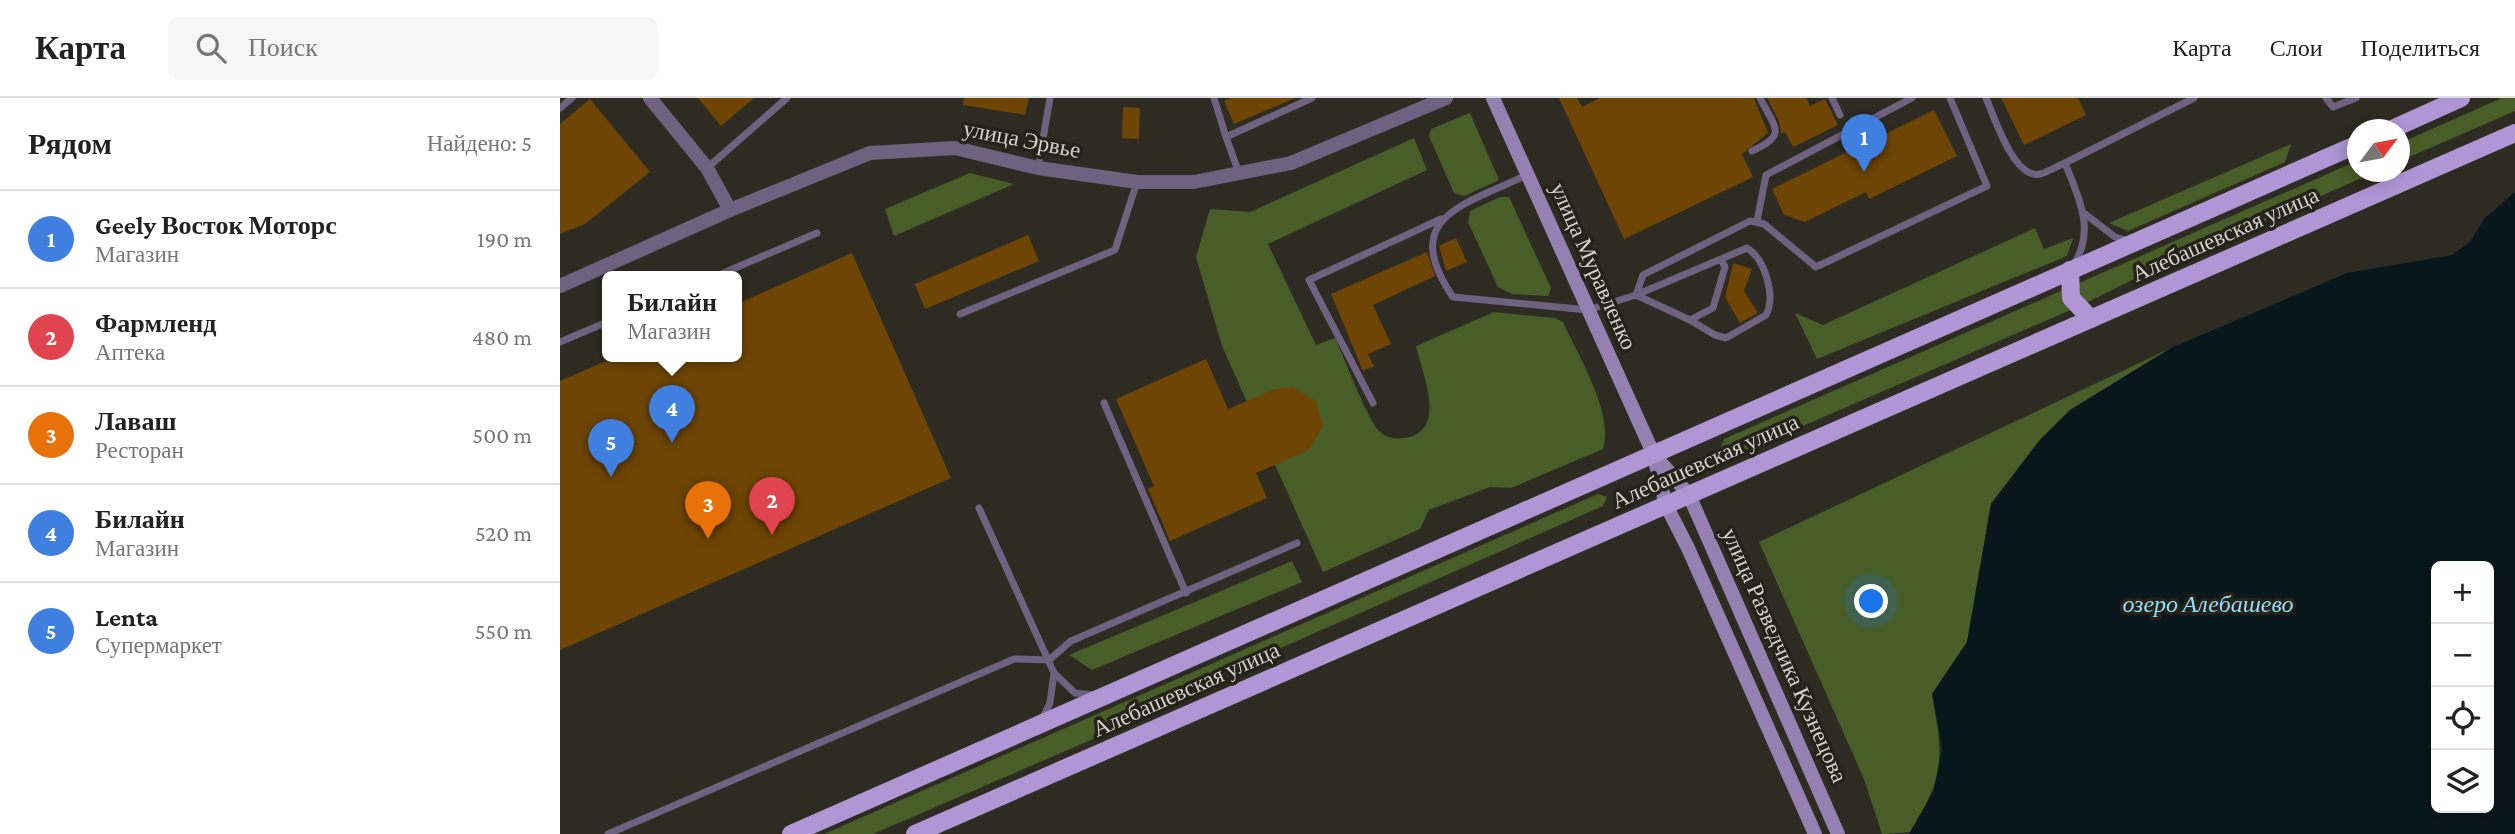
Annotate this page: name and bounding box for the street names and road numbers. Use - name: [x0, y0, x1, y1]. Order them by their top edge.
- street label: улица Эрвье: [961, 115, 1083, 163]
- street label: улица Муравленко: [1545, 178, 1643, 354]
- street label: Алебашевская улица: [2128, 181, 2322, 287]
- street label: Алебашевская улица: [1608, 408, 1802, 514]
- street label: улица Разведчика Кузнецова: [1717, 524, 1853, 786]
- street label: Алебашевская улица: [1089, 636, 1283, 742]

